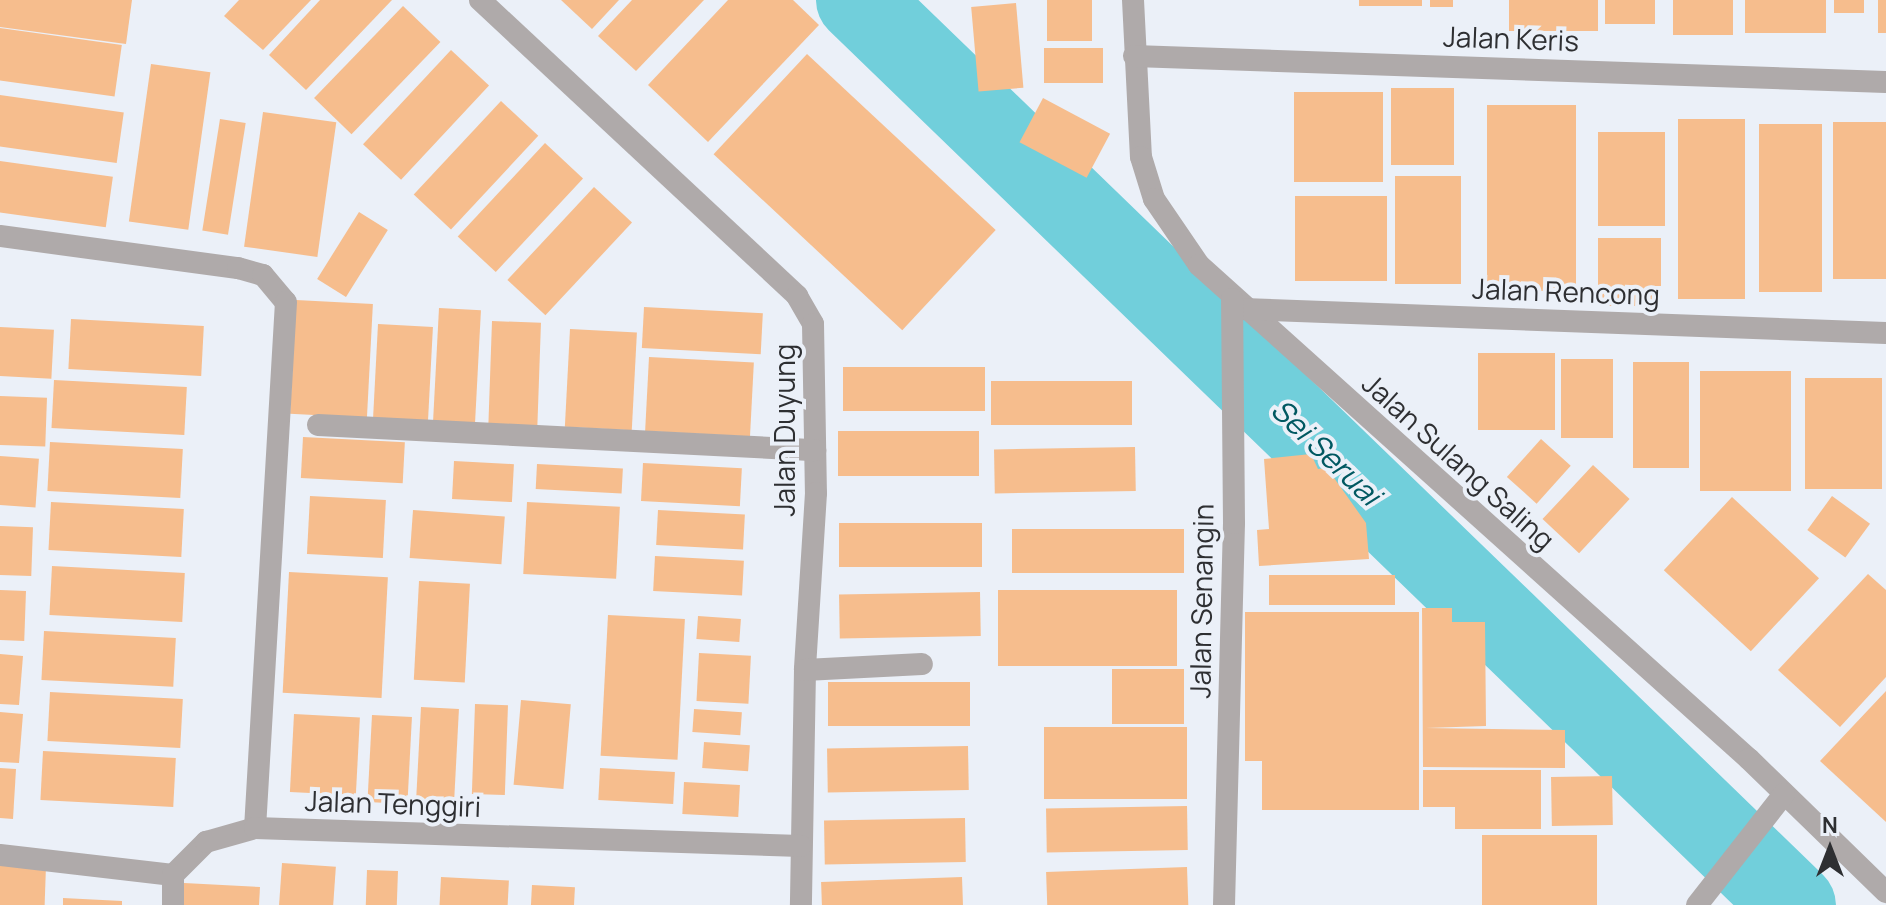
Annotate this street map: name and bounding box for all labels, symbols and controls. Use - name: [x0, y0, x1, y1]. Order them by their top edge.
- street label: Jalan Keris: [1442, 19, 1580, 57]
- street label: Jalan Rencong: [1472, 271, 1660, 311]
- street label: Jalan Duyung: [767, 344, 801, 516]
- street label: Jalan Sulang Saling: [1356, 366, 1562, 556]
- water label: Sei Seruai: [1264, 391, 1388, 513]
- street label: Jalan Senangin: [1183, 503, 1219, 699]
- street label: Jalan Tenggiri: [304, 783, 482, 823]
- north arrow: [1790, 809, 1870, 889]
- text: N: [1822, 810, 1838, 840]

